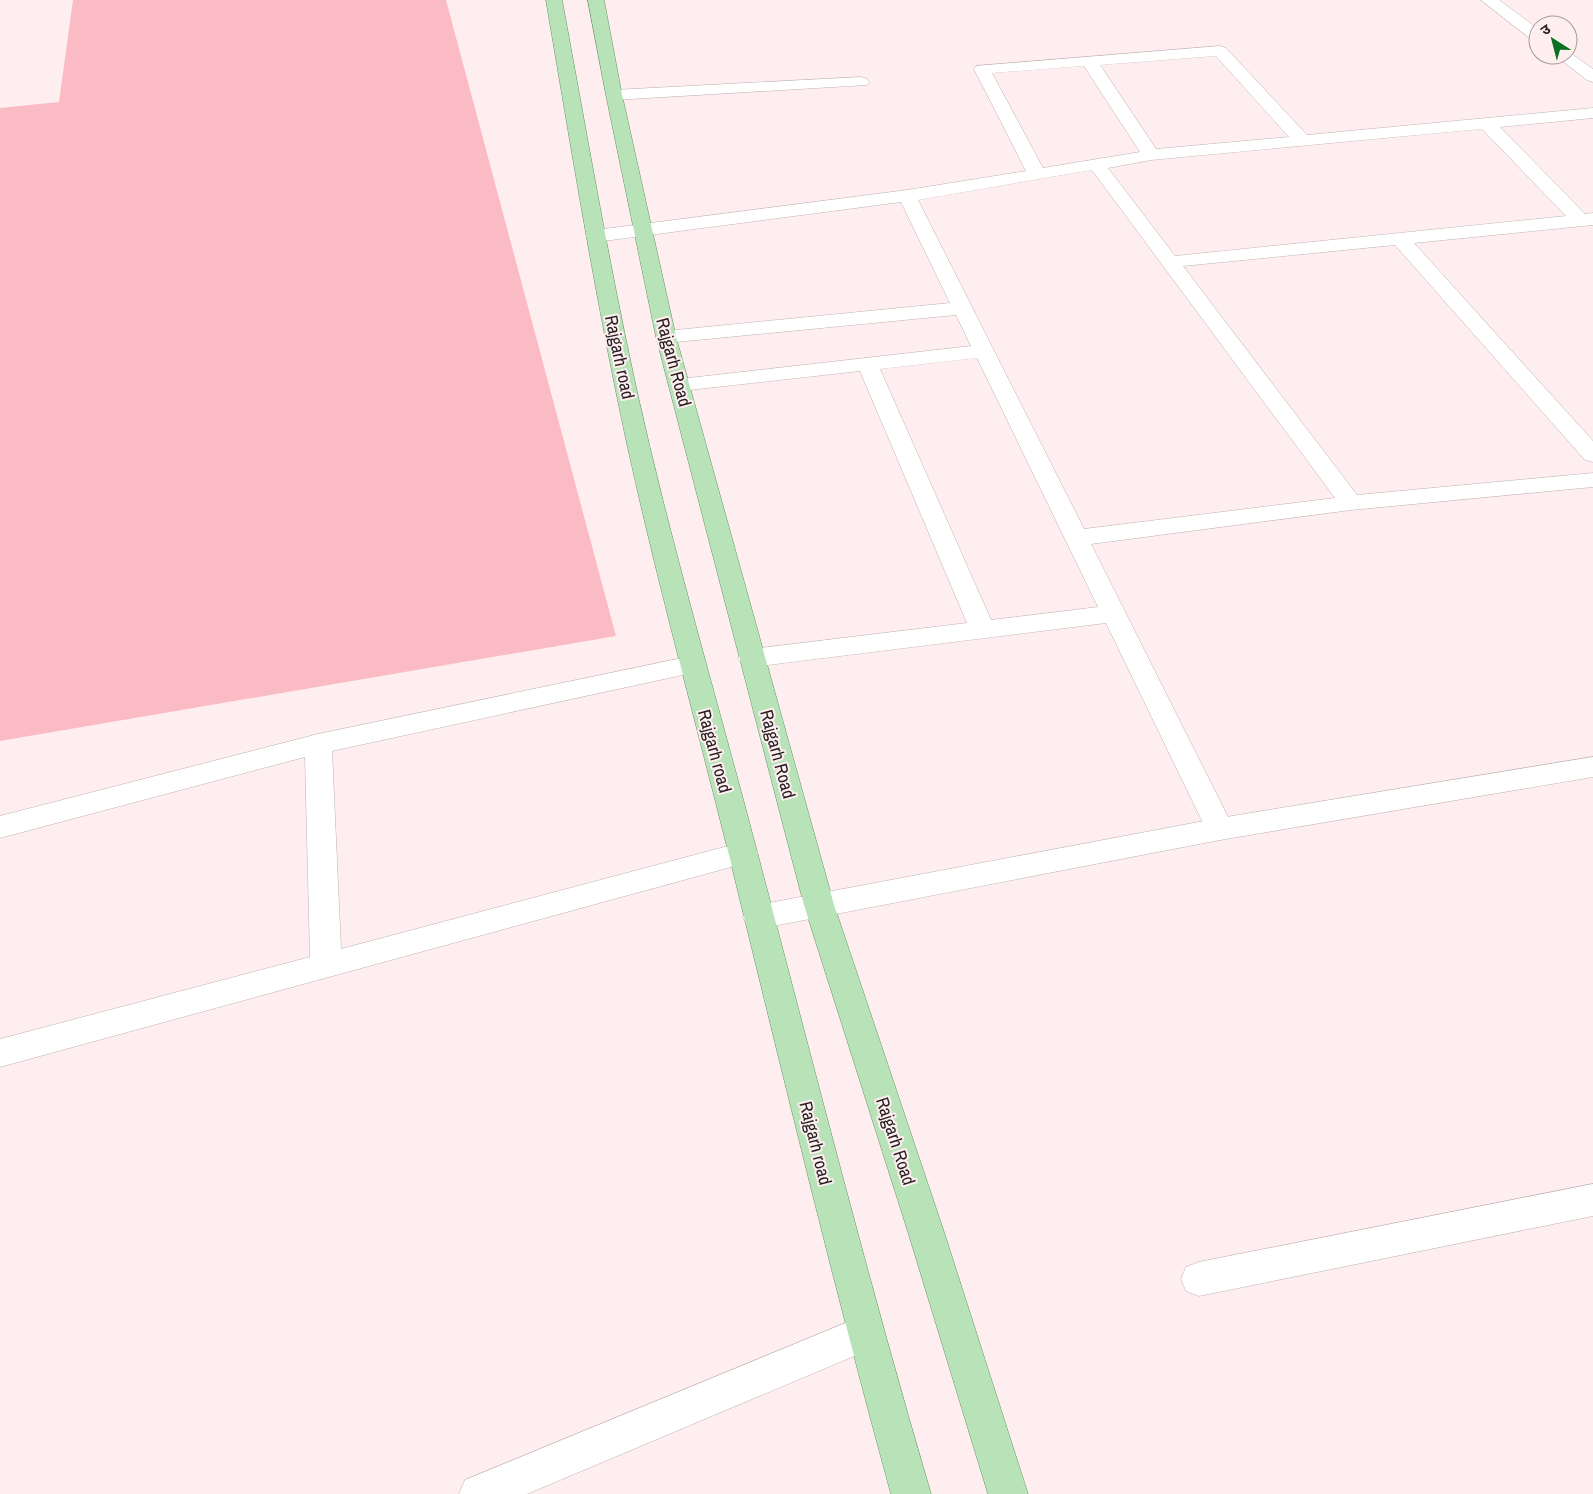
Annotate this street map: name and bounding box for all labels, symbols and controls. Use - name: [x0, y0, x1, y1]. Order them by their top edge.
- north arrow: [1528, 15, 1578, 65]
- text: उ: [1537, 19, 1555, 39]
- street label: Rajgarh road: [599, 313, 641, 401]
- street label: Rajgarh Road: [650, 315, 698, 409]
- street label: Rajgarh road: [692, 707, 738, 795]
- street label: Rajgarh Road: [754, 707, 802, 801]
- street label: Rajgarh Road: [870, 1094, 922, 1188]
- street label: Rajgarh road: [794, 1099, 838, 1187]

